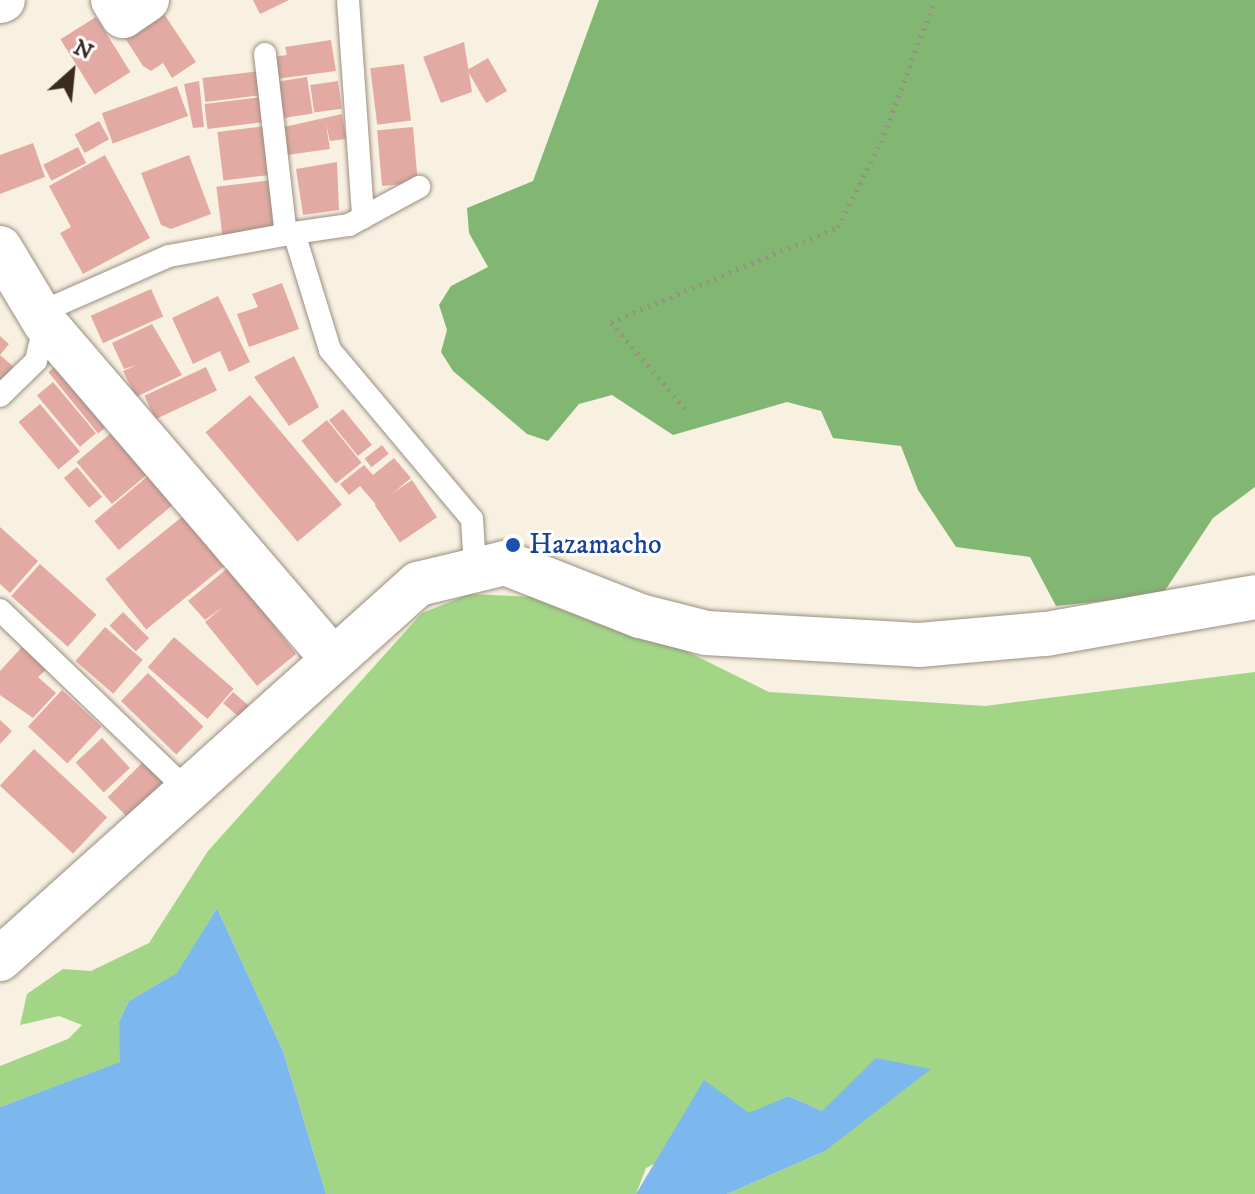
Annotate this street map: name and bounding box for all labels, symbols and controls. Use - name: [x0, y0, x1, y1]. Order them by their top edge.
- north arrow: [32, 32, 112, 112]
- text: N: [69, 34, 97, 66]
- place label: Hazamacho: [529, 528, 662, 562]
- marker: Hazamacho: [504, 536, 522, 554]

